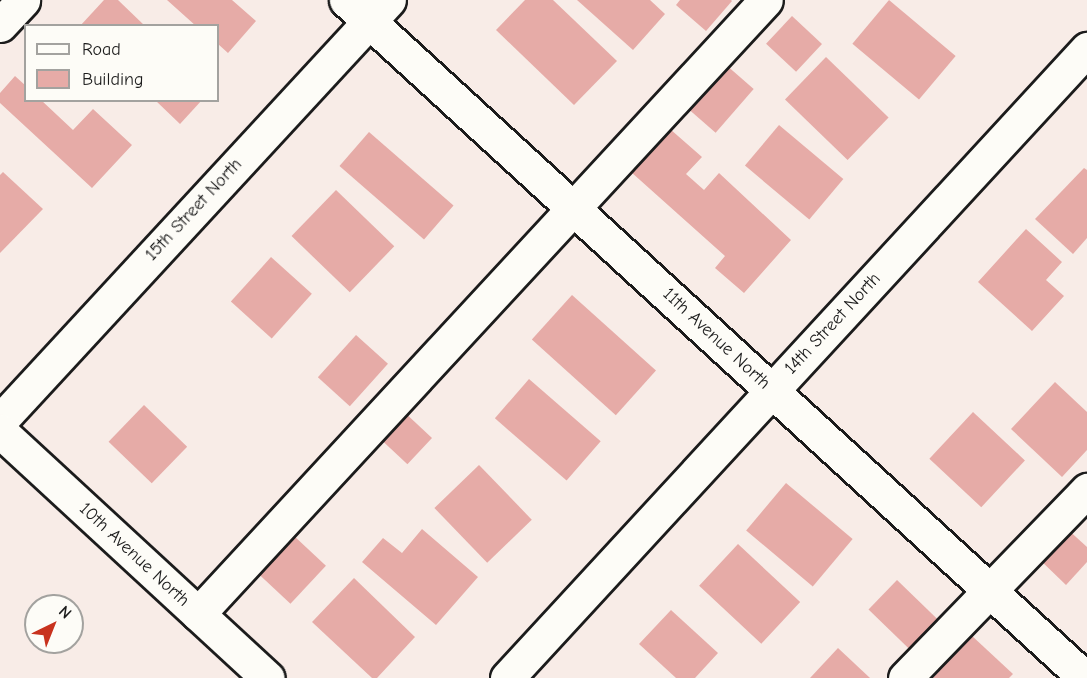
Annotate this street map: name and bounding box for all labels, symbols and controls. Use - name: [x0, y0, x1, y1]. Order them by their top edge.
- legend: [24, 24, 219, 102]
- text: Road: [82, 39, 121, 60]
- text: Building: [82, 69, 144, 90]
- street label: 15th Street North: [141, 154, 247, 266]
- street label: 14th Street North: [780, 269, 886, 379]
- street label: 11th Avenue North: [658, 284, 774, 394]
- street label: 10th Avenue North: [74, 498, 194, 612]
- north arrow: [24, 594, 84, 654]
- text: N: [55, 602, 75, 622]

